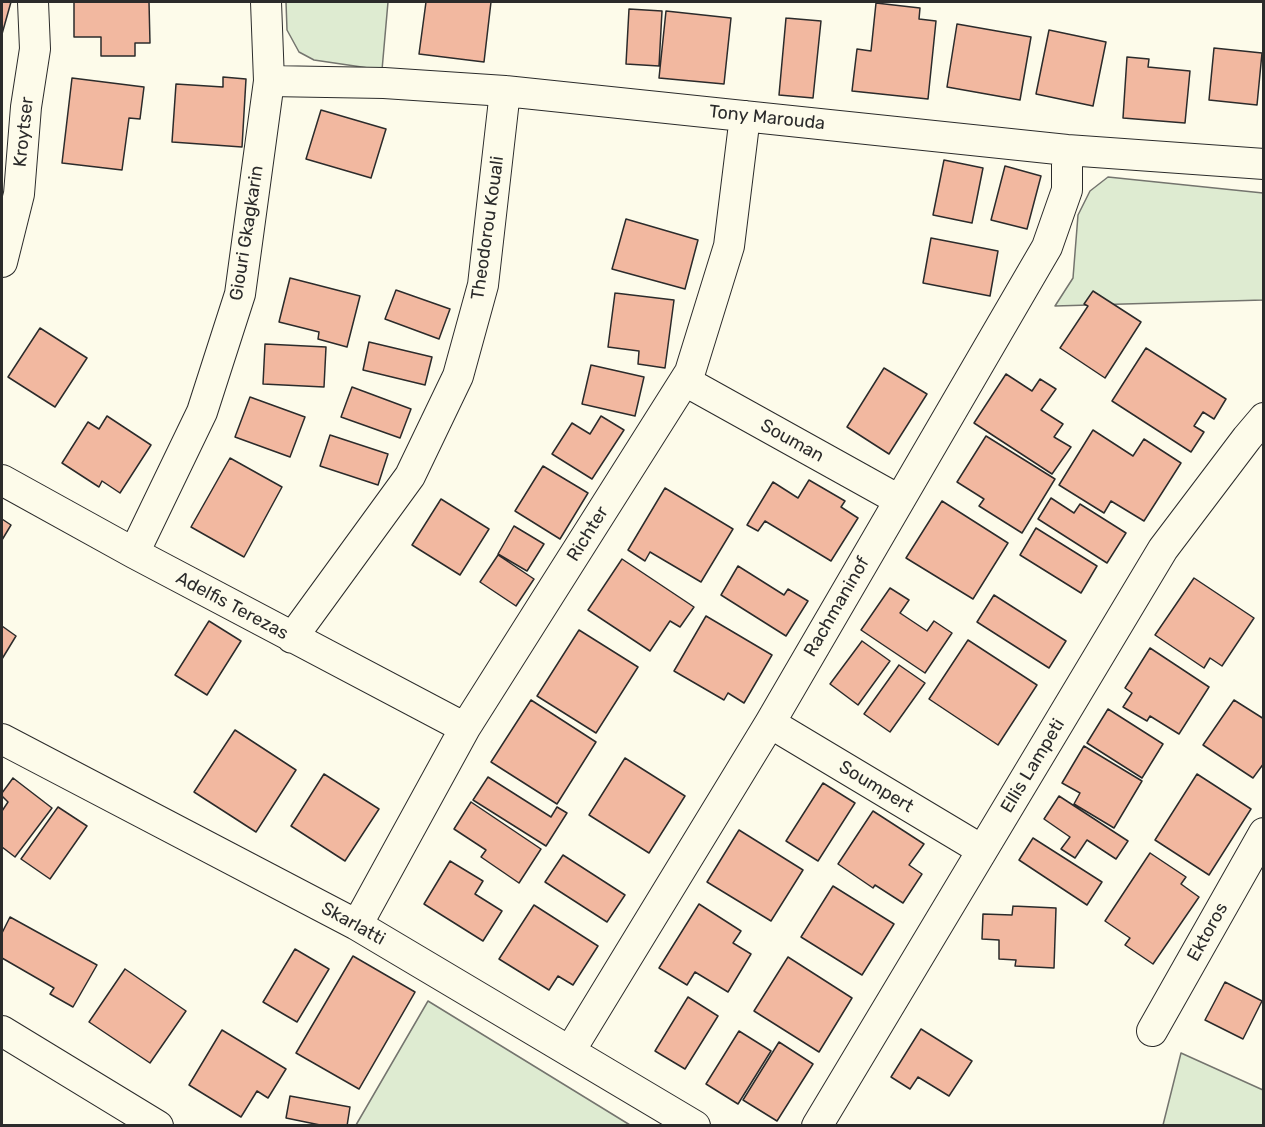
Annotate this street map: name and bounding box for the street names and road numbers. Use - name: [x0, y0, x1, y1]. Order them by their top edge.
- street label: Kroytser: [10, 96, 38, 168]
- street label: Tony Marouda: [708, 101, 826, 135]
- street label: Theodorou Kouali: [467, 155, 509, 301]
- street label: Giouri Gkagkarin: [226, 164, 268, 302]
- street label: Souman: [756, 415, 828, 467]
- street label: Richter: [563, 502, 613, 566]
- street label: Rachmaninof: [800, 553, 874, 661]
- street label: Adelfis Terezas: [172, 567, 292, 645]
- street label: Ellis Lampeti: [996, 715, 1070, 817]
- street label: Soumpert: [835, 756, 917, 818]
- street label: Skarlatti: [317, 898, 389, 950]
- street label: Ektoros: [1183, 899, 1233, 965]

